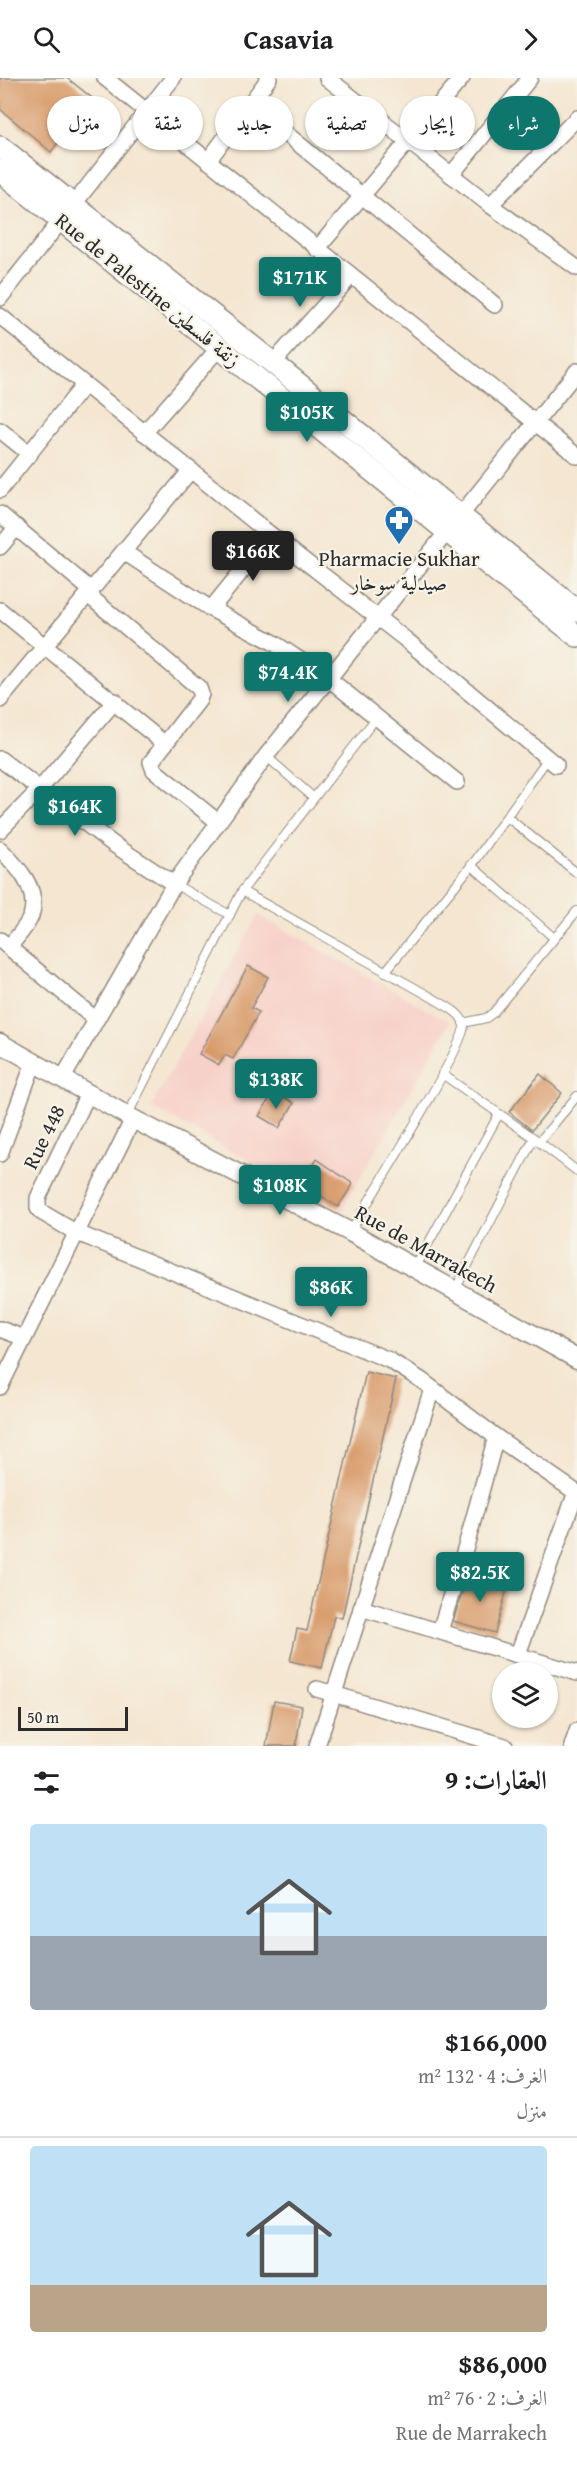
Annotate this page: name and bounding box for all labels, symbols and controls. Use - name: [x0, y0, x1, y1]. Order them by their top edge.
- text: Casavia: [243, 19, 334, 59]
- icon: search: [30, 23, 63, 56]
- icon: forward: [514, 23, 547, 56]
- chip: منزل: [47, 96, 121, 150]
- chip: شقة: [133, 96, 203, 150]
- chip: جديد: [215, 96, 293, 150]
- chip: تصفية: [305, 96, 388, 150]
- chip: إيجار: [400, 96, 475, 150]
- chip: شراء: [487, 96, 560, 150]
- street label: Rue de Palestine زنقة فلسطين: [49, 205, 248, 374]
- pin: $171K: [258, 257, 342, 308]
- text: $171K: [273, 262, 327, 291]
- pin: $105K: [265, 392, 349, 443]
- text: $105K: [280, 397, 334, 426]
- pharmacy icon: Pharmacie Sukhar صيدلية سوخار: [383, 504, 415, 546]
- pin: $166K: [211, 531, 295, 582]
- text: $166K: [226, 536, 280, 565]
- place label: Pharmacie Sukhar صيدلية سوخار: [318, 543, 480, 598]
- pin: $74.4K: [239, 652, 337, 703]
- text: $74.4K: [258, 657, 318, 686]
- pin: $164K: [33, 786, 117, 837]
- text: $164K: [48, 791, 102, 820]
- pin: $138K: [234, 1059, 318, 1110]
- text: $138K: [249, 1064, 303, 1093]
- street label: Rue 448: [15, 1099, 72, 1174]
- pin: $108K: [238, 1165, 322, 1216]
- text: $108K: [253, 1170, 307, 1199]
- street label: Rue de Marrakech: [349, 1197, 503, 1301]
- pin: $86K: [295, 1267, 367, 1318]
- text: $86K: [309, 1272, 353, 1301]
- pin: $82.5K: [431, 1552, 529, 1603]
- text: $82.5K: [450, 1557, 510, 1586]
- map controls: [492, 1662, 558, 1728]
- button: layers: [492, 1662, 558, 1728]
- scale bar: [18, 1704, 128, 1732]
- text: 50 m: [27, 1705, 59, 1729]
- text: العقارات: 9: [445, 1760, 547, 1799]
- icon: filters: [30, 1766, 63, 1799]
- icon: home: [235, 1863, 343, 1971]
- text: $166,000: [445, 2022, 547, 2061]
- text: الغرف: 4 · 132 m²: [418, 2061, 547, 2090]
- text: منزل: [516, 2096, 547, 2125]
- icon: home: [235, 2185, 343, 2293]
- text: $86,000: [459, 2344, 547, 2383]
- text: الغرف: 2 · 76 m²: [428, 2383, 547, 2412]
- text: Rue de Marrakech: [396, 2418, 547, 2447]

